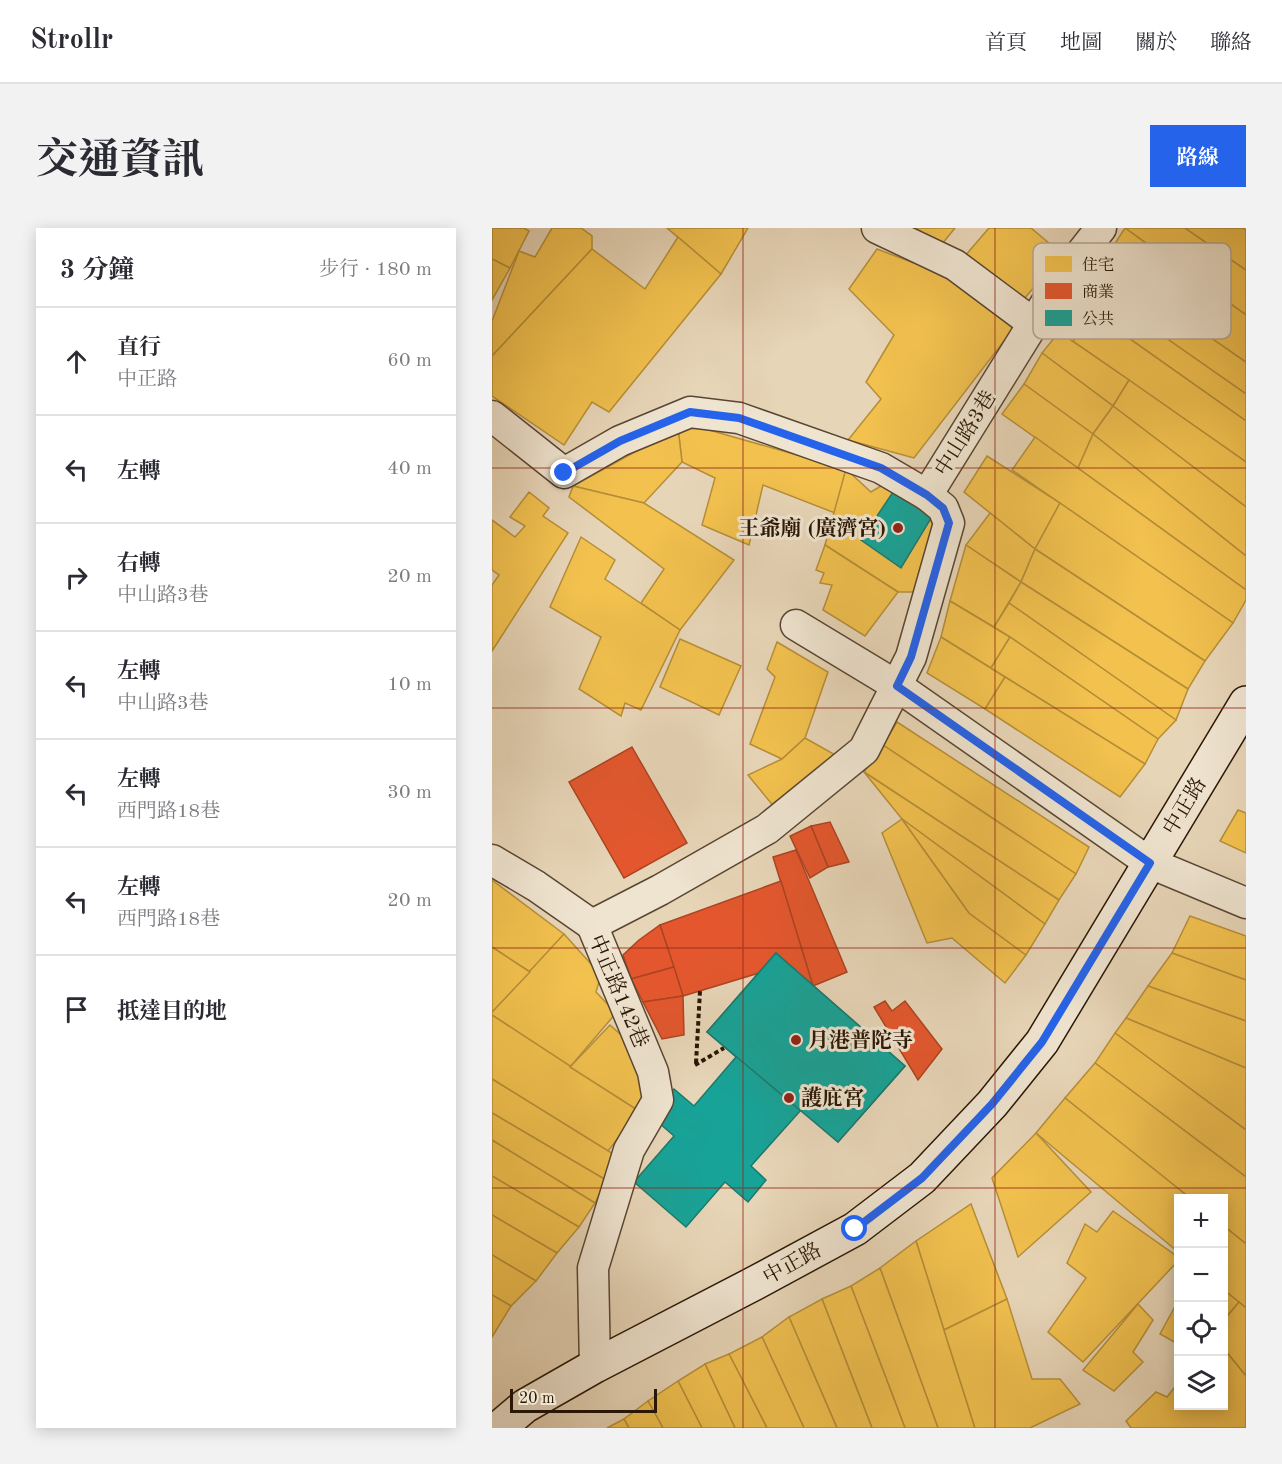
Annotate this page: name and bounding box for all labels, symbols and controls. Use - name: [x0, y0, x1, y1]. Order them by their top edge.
- text: Strollr: [30, 27, 113, 55]
- text: 首頁: [985, 33, 1027, 54]
- text: 地圖: [1060, 33, 1102, 54]
- text: 關於: [1135, 33, 1177, 54]
- text: 聯絡: [1210, 33, 1252, 54]
- button: 路線: [1150, 125, 1246, 187]
- text: 交通資訊: [36, 141, 204, 183]
- legend: [1033, 243, 1231, 339]
- text: 住宅: [1082, 256, 1114, 274]
- text: 3 分鐘: [60, 258, 134, 284]
- text: 步行 · 180 m: [319, 260, 432, 280]
- text: 商業: [1082, 283, 1114, 301]
- text: 公共: [1082, 310, 1114, 328]
- text: 直行: [117, 337, 161, 359]
- icon: ahead: [60, 345, 93, 378]
- text: 60 m: [387, 351, 432, 371]
- text: 中正路: [117, 370, 177, 390]
- street label: 中山路3巷: [930, 386, 1001, 480]
- icon: left: [60, 453, 93, 486]
- text: 40 m: [387, 459, 432, 479]
- route end: [550, 459, 576, 485]
- text: 左轉: [117, 461, 161, 483]
- place label: 王爺廟 (廣濟宮): [739, 516, 886, 540]
- marker: 王爺廟 (廣濟宮): [891, 521, 905, 535]
- text: 右轉: [117, 553, 161, 575]
- icon: right: [60, 561, 93, 594]
- text: 20 m: [387, 567, 432, 587]
- text: 中山路3巷: [117, 586, 209, 606]
- text: 左轉: [117, 661, 161, 683]
- icon: left: [60, 669, 93, 702]
- text: 10 m: [387, 675, 432, 695]
- text: 中山路3巷: [117, 694, 209, 714]
- text: 左轉: [117, 769, 161, 791]
- street label: 中正路: [1158, 773, 1211, 839]
- icon: left: [60, 777, 93, 810]
- text: 30 m: [387, 783, 432, 803]
- text: 西門路18巷: [117, 802, 220, 822]
- text: 左轉: [117, 877, 161, 899]
- icon: left: [60, 885, 93, 918]
- text: 20 m: [387, 891, 432, 911]
- text: 西門路18巷: [117, 910, 220, 930]
- street label: 中正路142巷: [584, 931, 653, 1051]
- icon: arrive: [60, 993, 93, 1026]
- text: 抵達目的地: [117, 1001, 227, 1023]
- place label: 月港普陀寺: [808, 1029, 913, 1052]
- marker: 月港普陀寺: [789, 1033, 803, 1047]
- place label: 護庇宮: [801, 1086, 864, 1110]
- marker: 護庇宮: [782, 1091, 796, 1105]
- map controls: [1174, 1194, 1228, 1410]
- button: +: [1174, 1194, 1228, 1248]
- route start: [841, 1215, 867, 1241]
- street label: 中正路: [759, 1238, 825, 1289]
- button: −: [1174, 1248, 1228, 1302]
- button: locate: [1174, 1302, 1228, 1356]
- button: layers: [1174, 1356, 1228, 1410]
- scale bar: [510, 1386, 657, 1414]
- text: 20 m: [519, 1391, 555, 1407]

